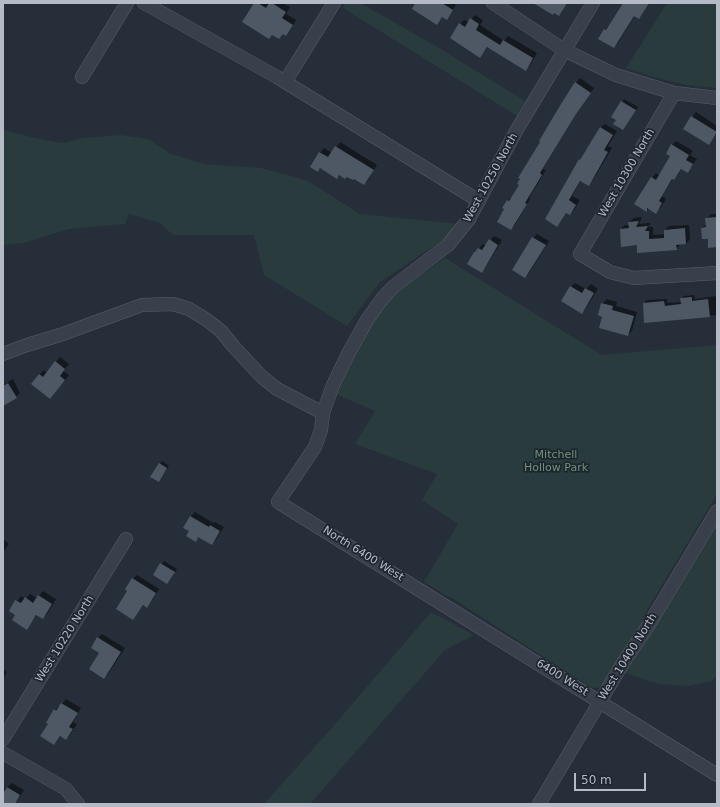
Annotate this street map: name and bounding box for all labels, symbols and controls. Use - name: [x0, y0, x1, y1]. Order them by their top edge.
- street label: West 10300 North: [596, 126, 658, 220]
- street label: West 10250 North: [461, 131, 521, 225]
- park label: Mitchell Hollow Park: [524, 448, 588, 474]
- street label: North 6400 West: [320, 524, 406, 584]
- street label: West 10220 North: [33, 593, 97, 685]
- street label: West 10400 North: [596, 611, 660, 703]
- street label: 6400 West: [534, 657, 590, 699]
- scale bar: [576, 765, 648, 791]
- text: 50 m: [581, 773, 612, 787]

